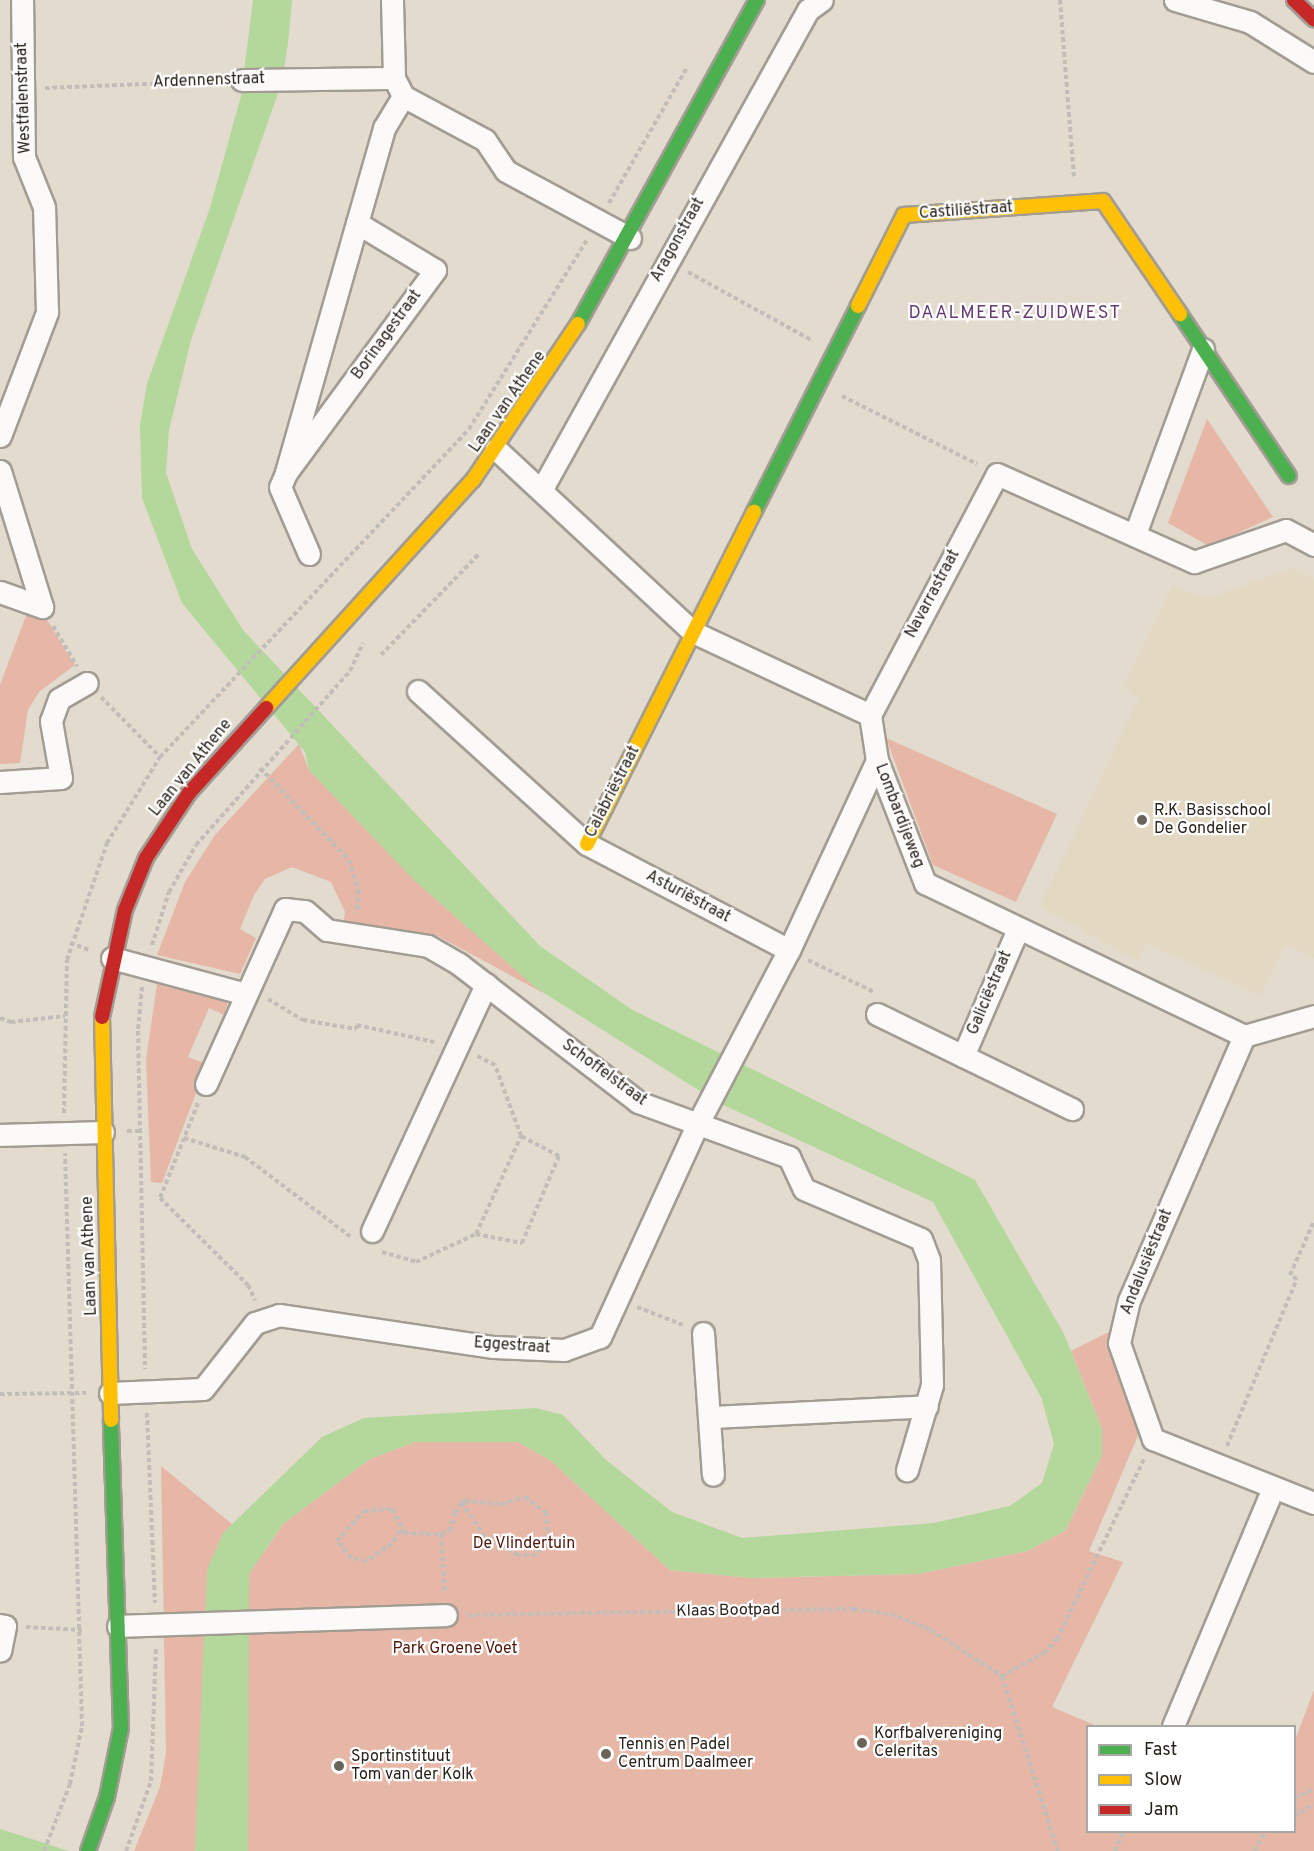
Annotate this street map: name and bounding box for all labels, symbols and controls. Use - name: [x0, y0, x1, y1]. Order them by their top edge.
- street label: Westfalenstraat: [12, 42, 36, 154]
- street label: Ardennenstraat: [153, 69, 265, 93]
- street label: Aragonstraat: [647, 194, 709, 286]
- street label: Castiliëstraat: [918, 198, 1014, 224]
- street label: Borinagestraat: [348, 286, 426, 384]
- district label: DAALMEER-ZUIDWEST: [908, 303, 1122, 325]
- street label: Laan van Athene: [466, 347, 550, 457]
- street label: Navarrastraat: [902, 546, 964, 642]
- street label: Laan van Athene: [146, 715, 236, 821]
- street label: Calabriëstraat: [582, 743, 644, 841]
- street label: Lombardijeweg: [870, 761, 928, 871]
- place label: R.K. Basisschool De Gondelier: [1154, 801, 1271, 839]
- marker: R.K. Basisschool De Gondelier: [1135, 813, 1149, 827]
- street label: Asturiëstraat: [642, 867, 734, 927]
- street label: Galiciëstraat: [964, 948, 1016, 1038]
- street label: Schoffelstraat: [558, 1036, 650, 1110]
- street label: Laan van Athene: [78, 1196, 102, 1316]
- street label: Andalusiëstraat: [1117, 1206, 1177, 1318]
- street label: Eggestraat: [473, 1334, 551, 1358]
- park label: De Vlindertuin: [472, 1534, 576, 1554]
- street label: Klaas Bootpad: [676, 1600, 780, 1622]
- park label: Park Groene Voet: [392, 1639, 518, 1659]
- place label: Korfbalvereniging Celeritas: [874, 1724, 1002, 1762]
- legend: [1086, 1725, 1296, 1833]
- place label: Tennis en Padel Centrum Daalmeer: [618, 1735, 753, 1773]
- marker: Korfbalvereniging Celeritas: [855, 1736, 869, 1750]
- text: Fast: [1144, 1739, 1177, 1762]
- place label: Sportinstituut Tom van der Kolk: [351, 1747, 474, 1785]
- marker: Tennis en Padel Centrum Daalmeer: [599, 1747, 613, 1761]
- marker: Sportinstituut Tom van der Kolk: [332, 1759, 346, 1773]
- text: Slow: [1144, 1769, 1182, 1792]
- text: Jam: [1144, 1799, 1179, 1822]

